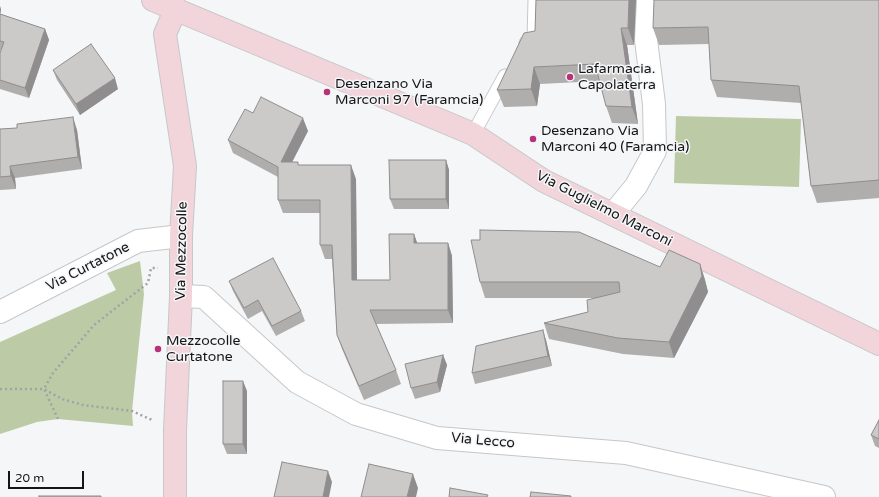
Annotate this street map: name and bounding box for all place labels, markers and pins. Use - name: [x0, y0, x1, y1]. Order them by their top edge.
- place label: Lafarmacia. Capolaterra: [578, 61, 656, 94]
- marker: Lafarmacia. Capolaterra: [565, 72, 575, 82]
- place label: Desenzano Via Marconi 97 (Faramcia): [335, 76, 483, 108]
- marker: Desenzano Via Marconi 97 (Faramcia): [322, 87, 332, 97]
- place label: Desenzano Via Marconi 40 (Faramcia): [541, 123, 689, 156]
- marker: Desenzano Via Marconi 40 (Faramcia): [528, 134, 538, 144]
- place label: Mezzocolle Curtatone: [166, 333, 241, 366]
- marker: Mezzocolle Curtatone: [153, 344, 163, 354]

